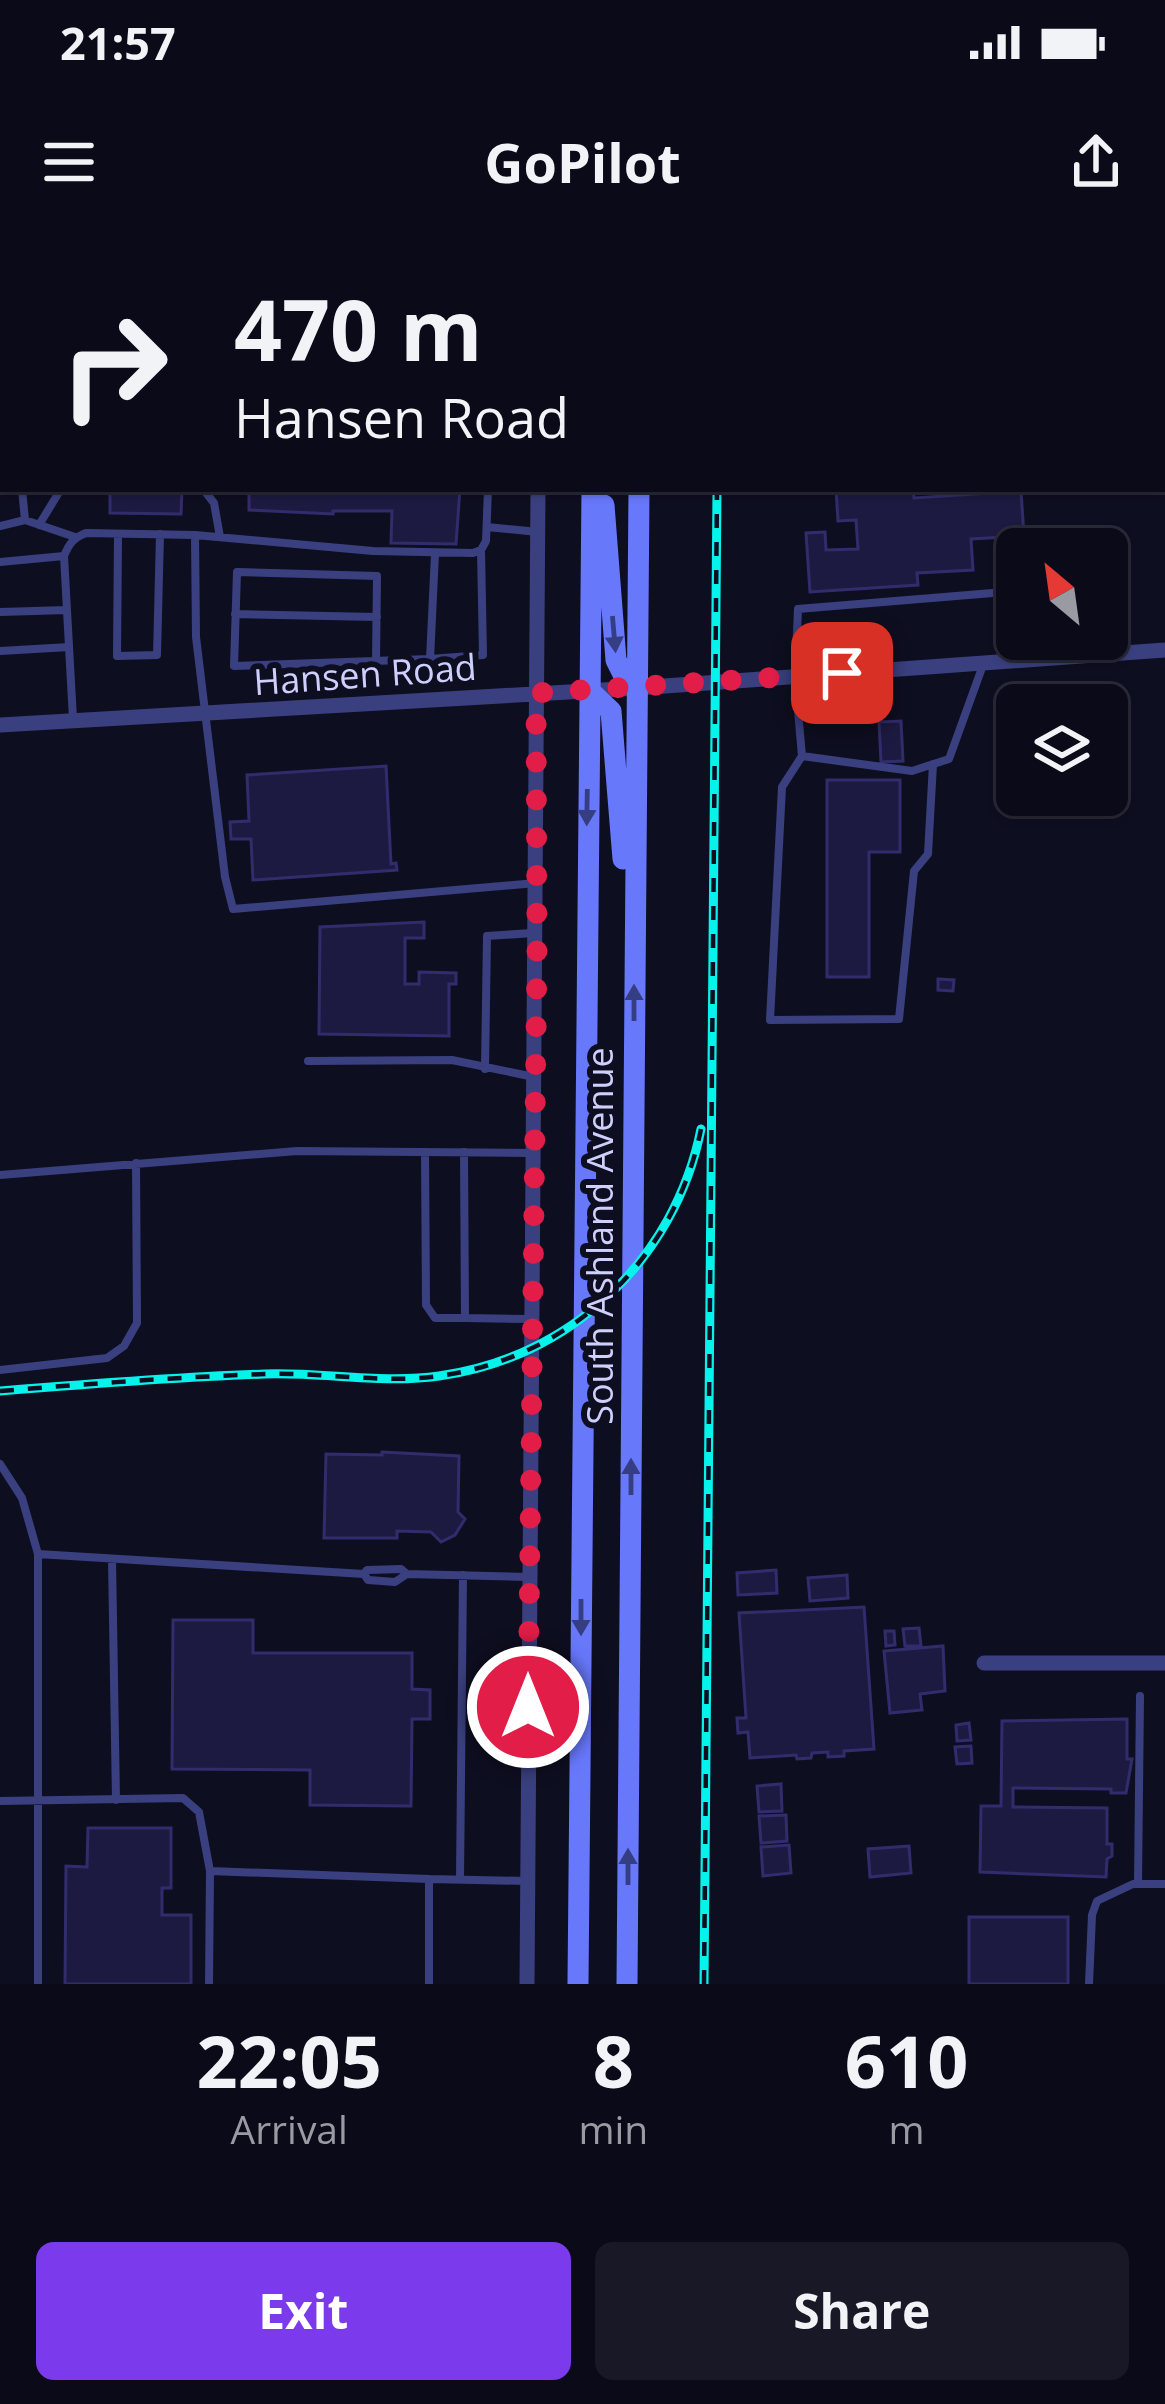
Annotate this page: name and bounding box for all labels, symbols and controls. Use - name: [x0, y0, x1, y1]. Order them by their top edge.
- text: 21:57: [60, 12, 176, 73]
- text: GoPilot: [484, 125, 681, 199]
- icon: menu: [36, 129, 102, 195]
- icon: share: [1063, 129, 1129, 195]
- text: 470 m: [234, 271, 482, 386]
- icon: right: [36, 288, 192, 444]
- text: Hansen Road: [234, 380, 569, 454]
- north arrow: [996, 528, 1128, 660]
- map controls: [996, 528, 1128, 816]
- one-way arrow: [605, 616, 624, 653]
- pin: [791, 622, 893, 724]
- icon: arrive: [809, 640, 875, 706]
- street label: Hansen Road: [252, 642, 478, 706]
- button: layers: [996, 684, 1128, 816]
- one-way arrow: [578, 789, 597, 827]
- one-way arrow: [624, 983, 644, 1021]
- street label: South Ashland Avenue: [575, 1047, 624, 1425]
- one-way arrow: [621, 1457, 640, 1495]
- one-way arrow: [571, 1599, 591, 1637]
- position arrow: [465, 1644, 591, 1770]
- one-way arrow: [618, 1847, 637, 1885]
- text: 22:05: [197, 2011, 382, 2109]
- text: 8: [593, 2011, 634, 2109]
- text: 610: [845, 2011, 968, 2109]
- text: Arrival: [231, 2102, 348, 2155]
- text: min: [578, 2102, 648, 2155]
- text: m: [889, 2102, 925, 2155]
- button: Exit: [36, 2242, 571, 2380]
- button: Share: [595, 2242, 1129, 2380]

